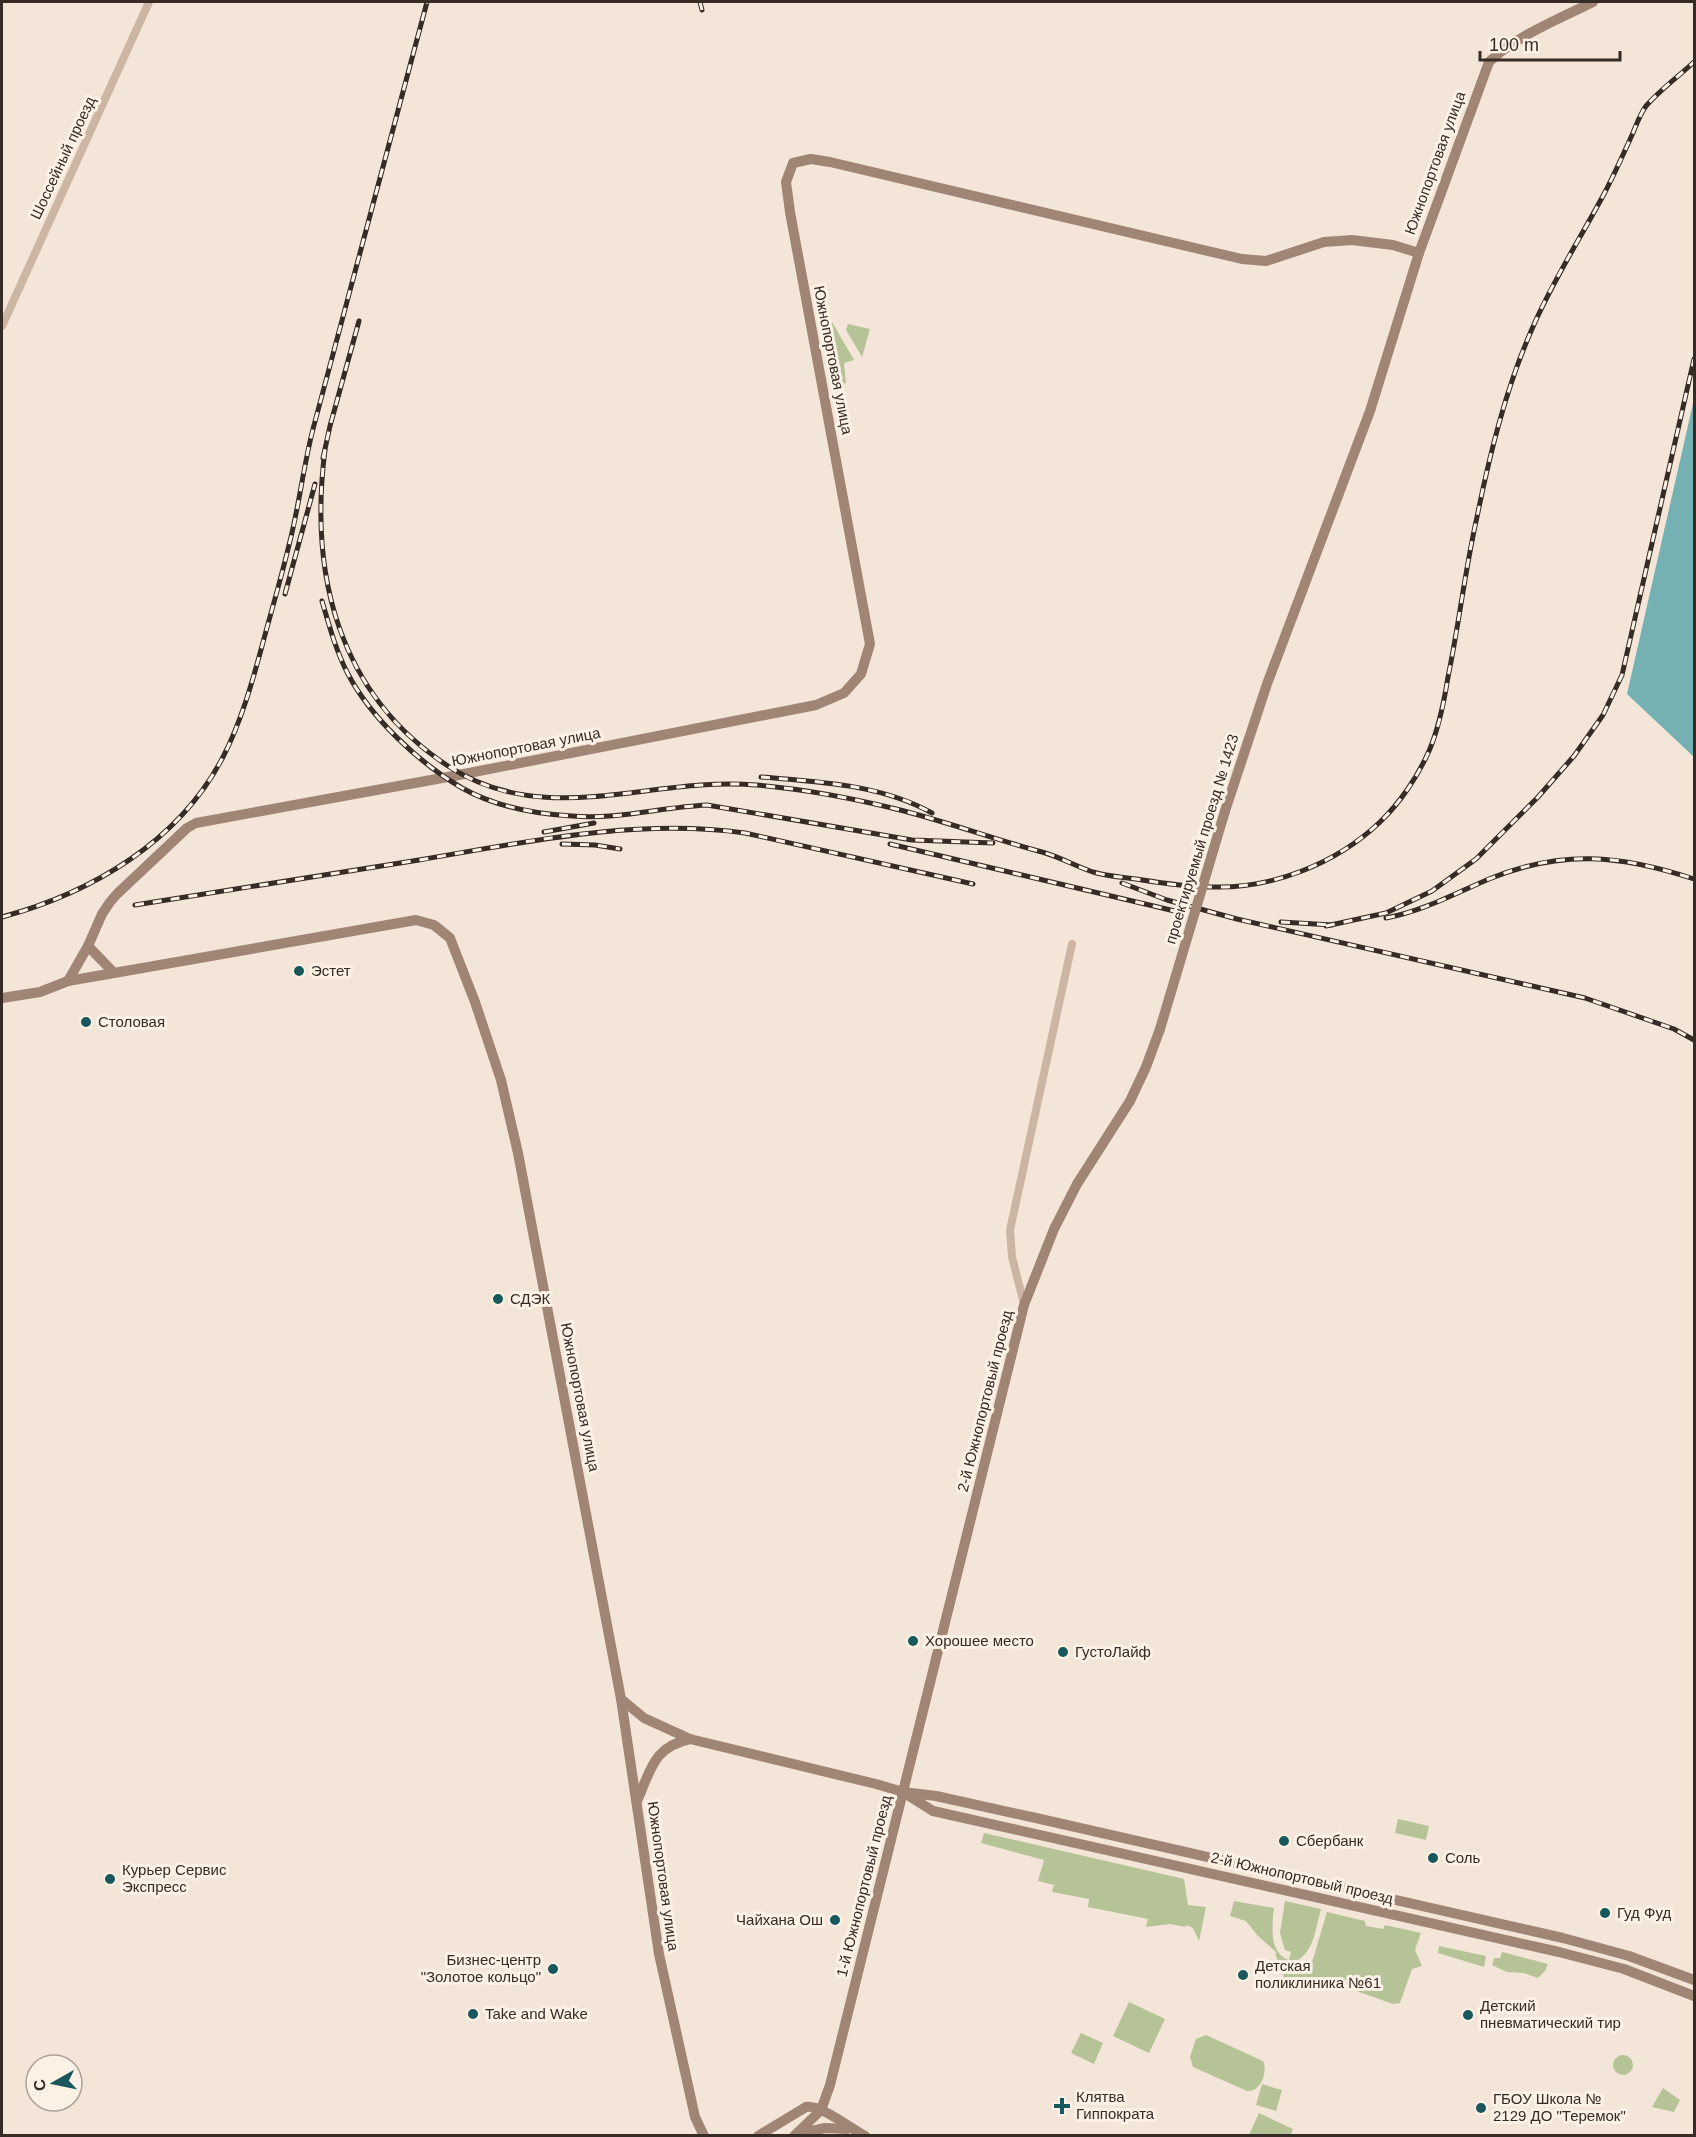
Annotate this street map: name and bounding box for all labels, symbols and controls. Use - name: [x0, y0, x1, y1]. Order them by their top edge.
- scale bar: [1480, 24, 1620, 62]
- text: 100 m: [1489, 35, 1539, 55]
- street label: Южнопортовая улица: [1401, 88, 1469, 237]
- street label: Шоссейный проезд: [27, 93, 99, 222]
- street label: Южнопортовая улица: [811, 284, 856, 436]
- street label: Южнопортовая улица: [450, 724, 602, 769]
- street label: проектируемый проезд № 1423: [1161, 732, 1242, 946]
- place label: Эстет: [311, 962, 351, 979]
- marker: Эстет: [292, 964, 306, 978]
- place label: Столовая: [98, 1013, 165, 1030]
- marker: Столовая: [79, 1015, 93, 1029]
- place label: СДЭК: [510, 1290, 550, 1307]
- marker: СДЭК: [491, 1292, 505, 1306]
- street label: 2-й Южнопортовый проезд: [954, 1308, 1015, 1493]
- street label: Южнопортовая улица: [558, 1321, 603, 1473]
- place label: Хорошее место: [925, 1632, 1034, 1649]
- marker: Хорошее место: [906, 1634, 920, 1648]
- place label: ГустоЛайф: [1075, 1643, 1151, 1660]
- marker: ГустоЛайф: [1056, 1645, 1070, 1659]
- street label: 1-й Южнопортовый проезд: [833, 1793, 894, 1978]
- street label: Южнопортовая улица: [645, 1800, 683, 1953]
- place label: Сбербанк: [1296, 1832, 1364, 1849]
- marker: Сбербанк: [1277, 1834, 1291, 1848]
- street label: 2-й Южнопортовый проезд: [1209, 1848, 1395, 1907]
- place label: Соль: [1445, 1849, 1481, 1866]
- marker: Соль: [1426, 1851, 1440, 1865]
- place label: Курьер Сервис Экспресс: [122, 1861, 227, 1895]
- marker: Курьер Сервис Экспресс: [103, 1872, 117, 1886]
- place label: Гуд Фуд: [1617, 1904, 1671, 1921]
- marker: Гуд Фуд: [1598, 1906, 1612, 1920]
- place label: Чайхана Ош: [736, 1911, 823, 1928]
- marker: Чайхана Ош: [828, 1913, 842, 1927]
- place label: Бизнес-центр "Золотое кольцо": [421, 1951, 541, 1985]
- place label: Детская поликлиника №61: [1255, 1957, 1381, 1991]
- marker: Бизнес-центр "Золотое кольцо": [546, 1962, 560, 1976]
- marker: Детская поликлиника №61: [1236, 1968, 1250, 1982]
- place label: Детский пневматический тир: [1480, 1997, 1621, 2031]
- place label: Take and Wake: [485, 2005, 588, 2022]
- marker: Take and Wake: [466, 2007, 480, 2021]
- marker: Детский пневматический тир: [1461, 2008, 1475, 2022]
- north arrow: [24, 2053, 84, 2113]
- text: С: [30, 2078, 49, 2092]
- place label: Клятва Гиппократа: [1076, 2088, 1155, 2122]
- place label: ГБОУ Школа № 2129 ДО "Теремок": [1493, 2090, 1626, 2124]
- marker: Клятва Гиппократа: [1053, 2097, 1071, 2115]
- marker: ГБОУ Школа № 2129 ДО "Теремок": [1474, 2101, 1488, 2115]

